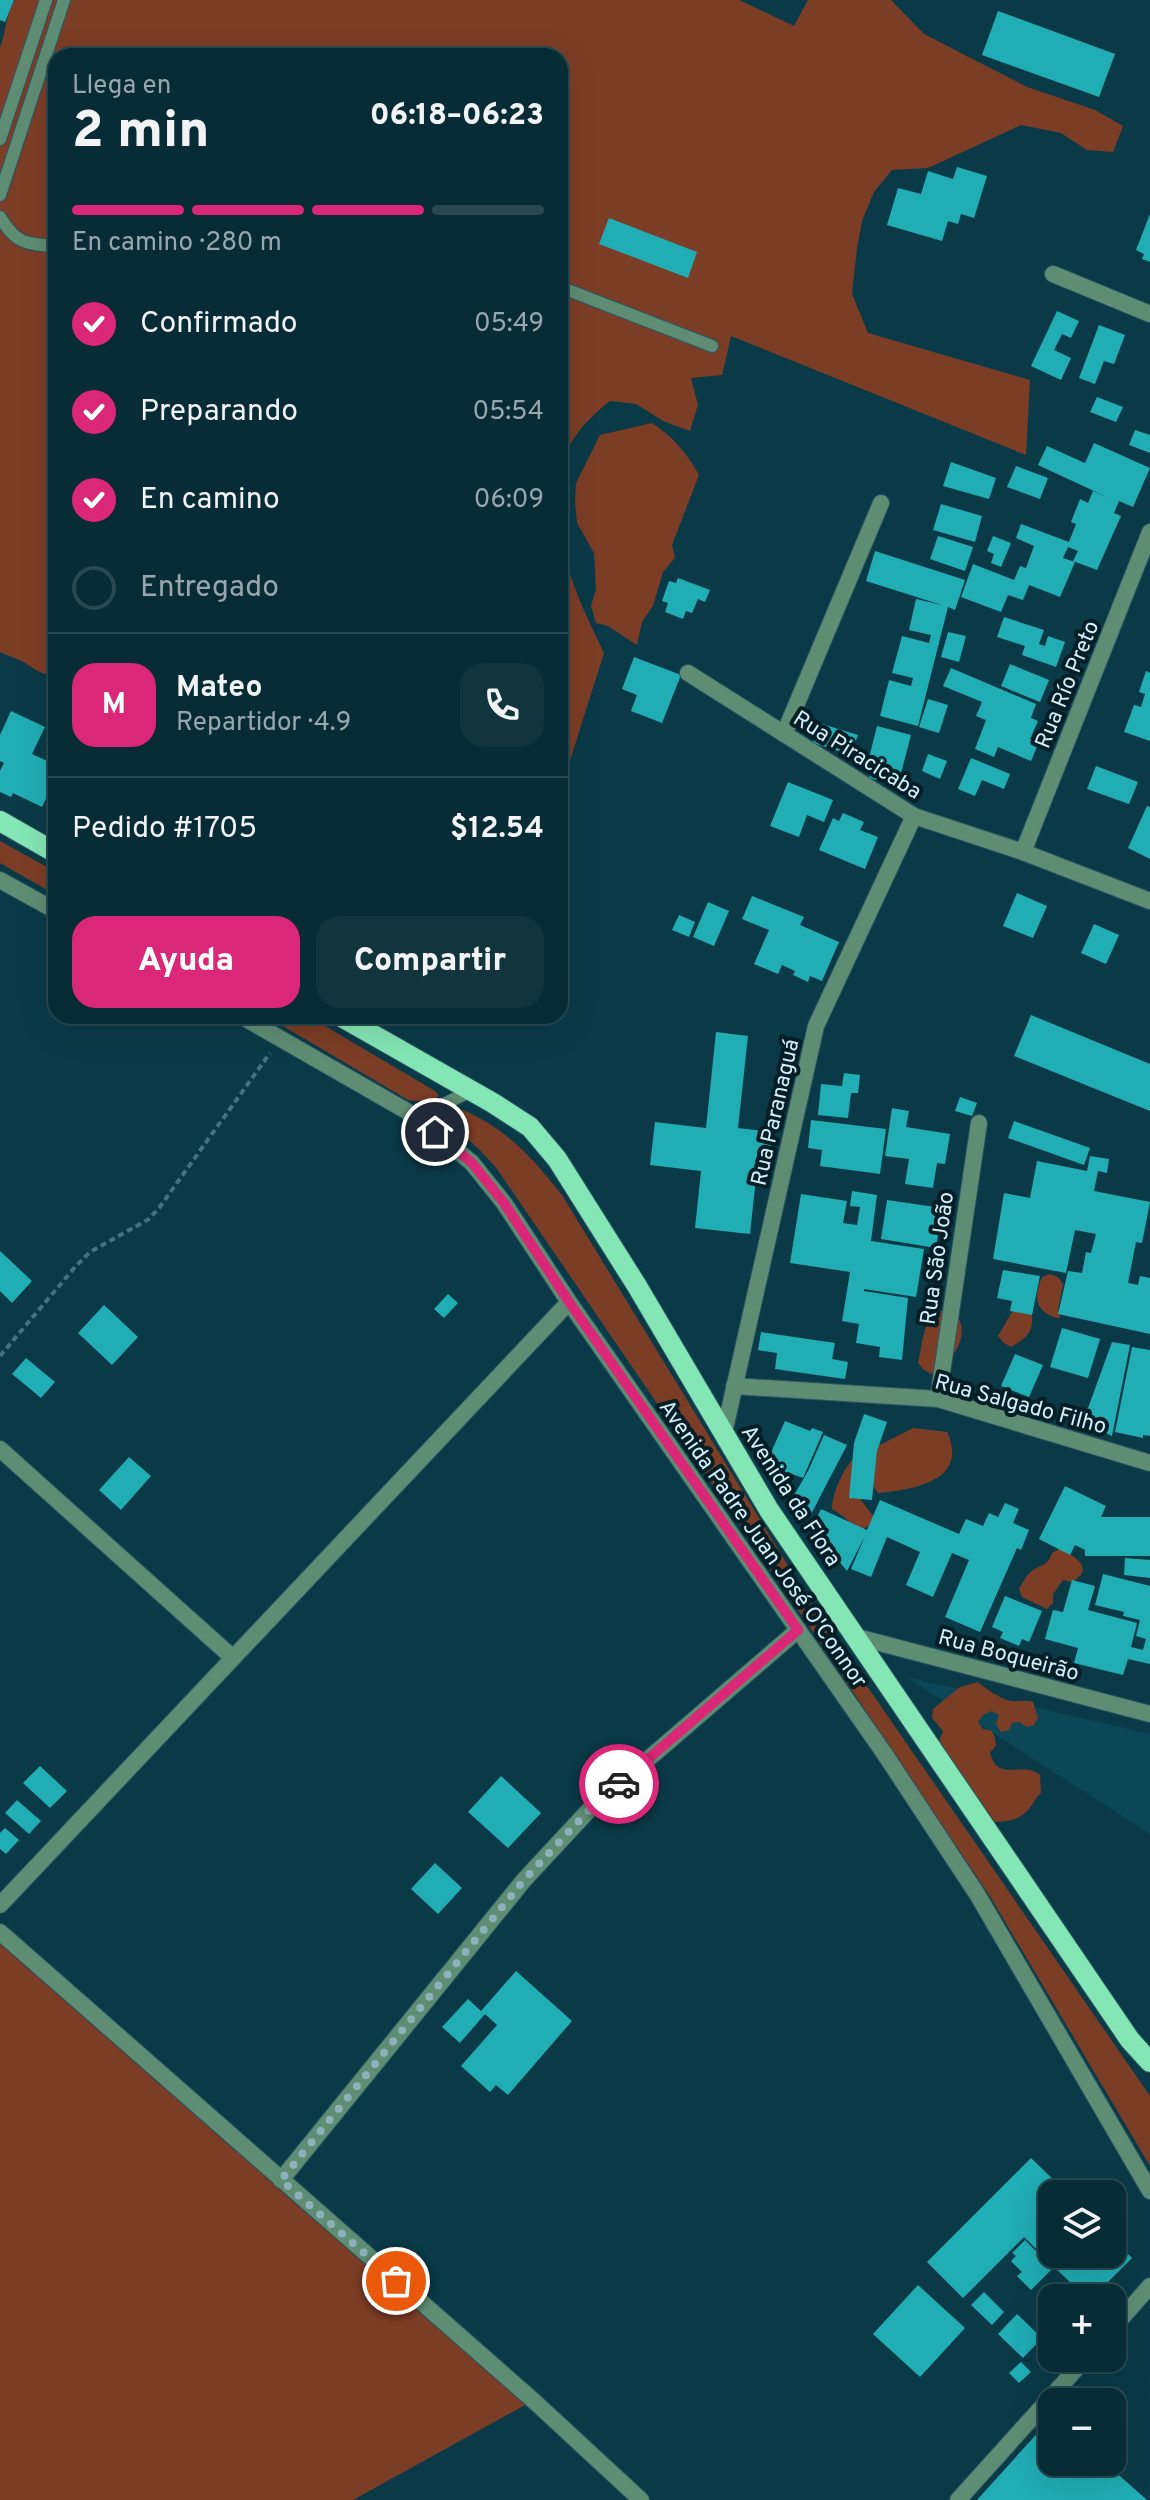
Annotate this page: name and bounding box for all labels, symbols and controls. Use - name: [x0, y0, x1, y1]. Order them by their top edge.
- text: Llega en: [72, 70, 171, 103]
- text: 06:18–06:23: [370, 98, 544, 135]
- text: 2 min: [72, 100, 210, 166]
- text: En camino · 280 m: [72, 227, 282, 260]
- icon: check: [72, 302, 116, 346]
- text: Confirmado: [140, 306, 298, 343]
- text: 05:49: [474, 308, 544, 341]
- icon: check: [72, 390, 116, 434]
- text: Preparando: [140, 394, 298, 431]
- text: 05:54: [472, 396, 544, 429]
- icon: check: [72, 478, 116, 522]
- text: En camino: [140, 482, 280, 519]
- text: 06:09: [474, 484, 544, 517]
- text: Entregado: [140, 570, 279, 607]
- street label: Rua Río Preto: [1030, 617, 1106, 753]
- button: phone: [460, 663, 544, 747]
- text: Mateo: [176, 670, 262, 707]
- text: M: [102, 687, 126, 724]
- street label: Rua Piracicaba: [788, 706, 926, 806]
- text: Repartidor · 4.9: [176, 707, 351, 740]
- text: Pedido #1705: [72, 811, 257, 848]
- text: $12.54: [450, 811, 544, 848]
- button: Ayuda: [72, 916, 300, 1008]
- button: Compartir: [316, 916, 544, 1008]
- street label: Rua Paranaguá: [746, 1037, 806, 1188]
- pin: [401, 1098, 469, 1166]
- icon: home: [413, 1110, 457, 1154]
- street label: Rua São João: [916, 1190, 961, 1327]
- street label: Rua Salgado Filho: [931, 1369, 1109, 1441]
- street label: Avenida Padre Juan José O'Connor: [652, 1395, 872, 1694]
- street label: Avenida da Flora: [734, 1421, 846, 1572]
- street label: Rua Boqueirão: [935, 1625, 1082, 1688]
- courier: [579, 1744, 659, 1824]
- icon: car: [597, 1762, 641, 1806]
- map controls: [1038, 2180, 1126, 2476]
- button: layers: [1038, 2180, 1126, 2268]
- pin: [362, 2247, 430, 2315]
- icon: bag: [374, 2259, 418, 2303]
- button: +: [1038, 2284, 1126, 2372]
- button: −: [1038, 2388, 1126, 2476]

